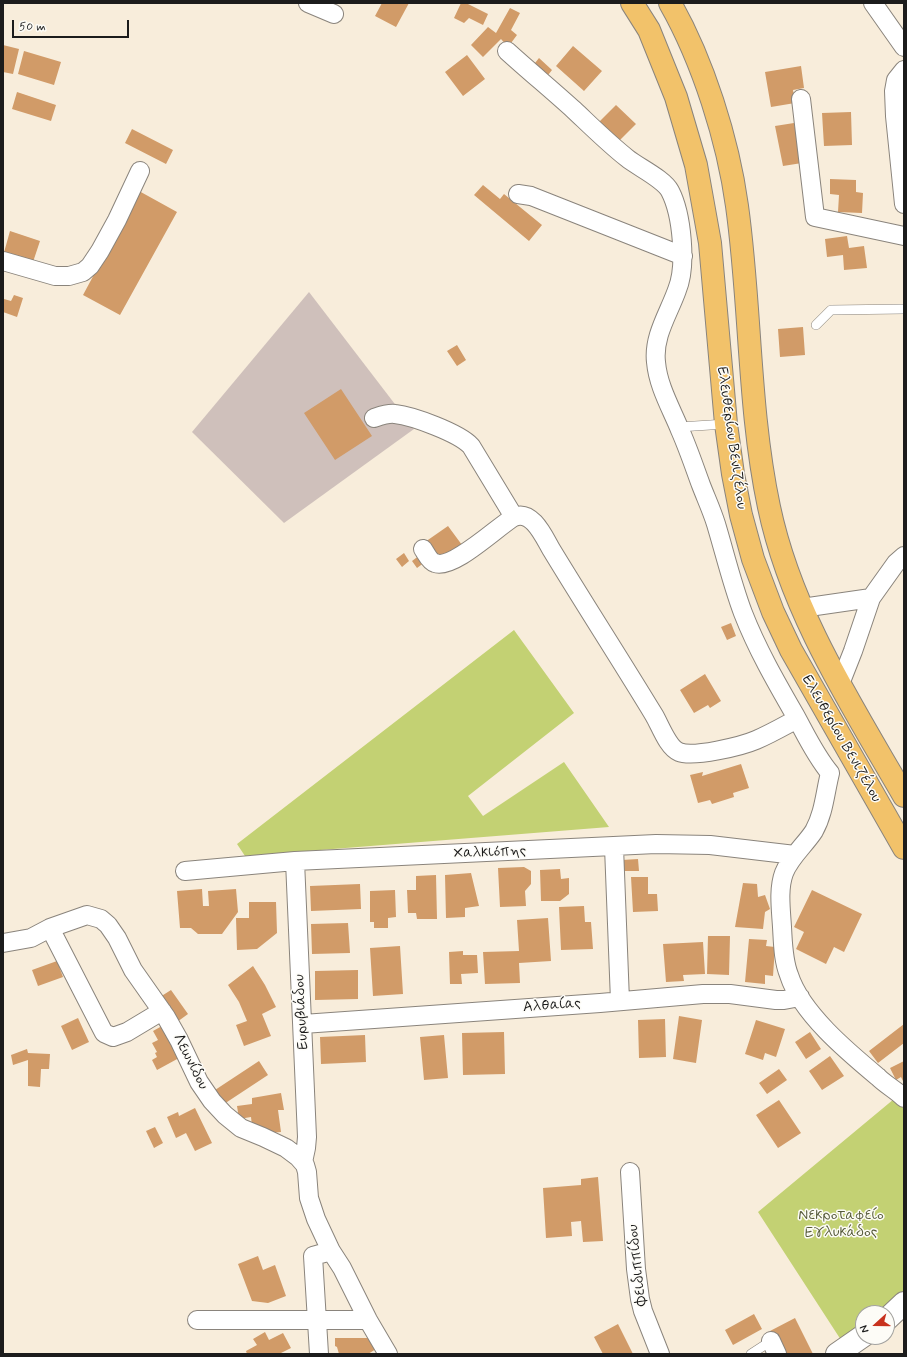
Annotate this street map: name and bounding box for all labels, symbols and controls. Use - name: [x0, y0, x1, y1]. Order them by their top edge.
- scale bar: [14, 12, 131, 38]
- text: 50 m: [19, 19, 46, 35]
- street label: Ελευθερίου Βενιζέλου: [712, 366, 750, 510]
- street label: Ελευθερίου Βενιζέλου: [797, 672, 885, 806]
- street label: Χαλκιόπης: [453, 843, 527, 863]
- street label: Ευρυβιάδου: [291, 974, 313, 1050]
- street label: Αλθαίας: [523, 995, 581, 1017]
- street label: Λεωνίδου: [168, 1031, 212, 1093]
- park label: Νεκροταφείο Εγλυκάδος: [798, 1207, 884, 1242]
- street label: Φειδιππίδου: [625, 1223, 651, 1307]
- north arrow: [855, 1305, 895, 1345]
- text: N: [857, 1323, 873, 1335]

